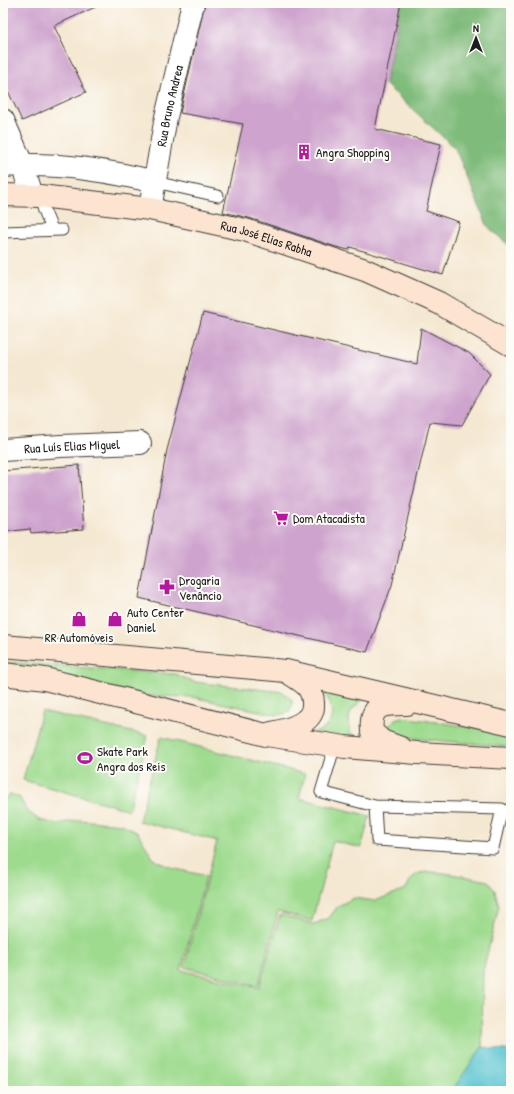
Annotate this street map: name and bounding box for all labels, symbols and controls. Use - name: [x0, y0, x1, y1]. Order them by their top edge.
- north arrow: [456, 18, 496, 58]
- text: N: [473, 21, 479, 35]
- street label: Rua Bruno Andrea: [152, 63, 187, 148]
- building icon: Angra Shopping: [295, 143, 313, 161]
- place label: Angra Shopping: [316, 143, 390, 161]
- street label: Rua José Elias Rabha: [219, 216, 315, 261]
- street label: Rua Luís Elias Miguel: [23, 435, 121, 458]
- supermarket icon: Dom Atacadista: [272, 509, 290, 527]
- place label: Dom Atacadista: [293, 509, 365, 527]
- place label: Drogaria Venâncio: [179, 571, 222, 604]
- pharmacy icon: Drogaria Venâncio: [158, 578, 176, 596]
- place label: Auto Center Daniel: [127, 603, 184, 636]
- shop icon: RR Automóveis: [70, 610, 88, 628]
- shop icon: Auto Center Daniel: [106, 610, 124, 628]
- place label: RR Automóveis: [45, 628, 113, 646]
- place label: Skate Park Angra dos Reis: [97, 742, 165, 775]
- sports icon: Skate Park Angra dos Reis: [76, 749, 94, 767]

